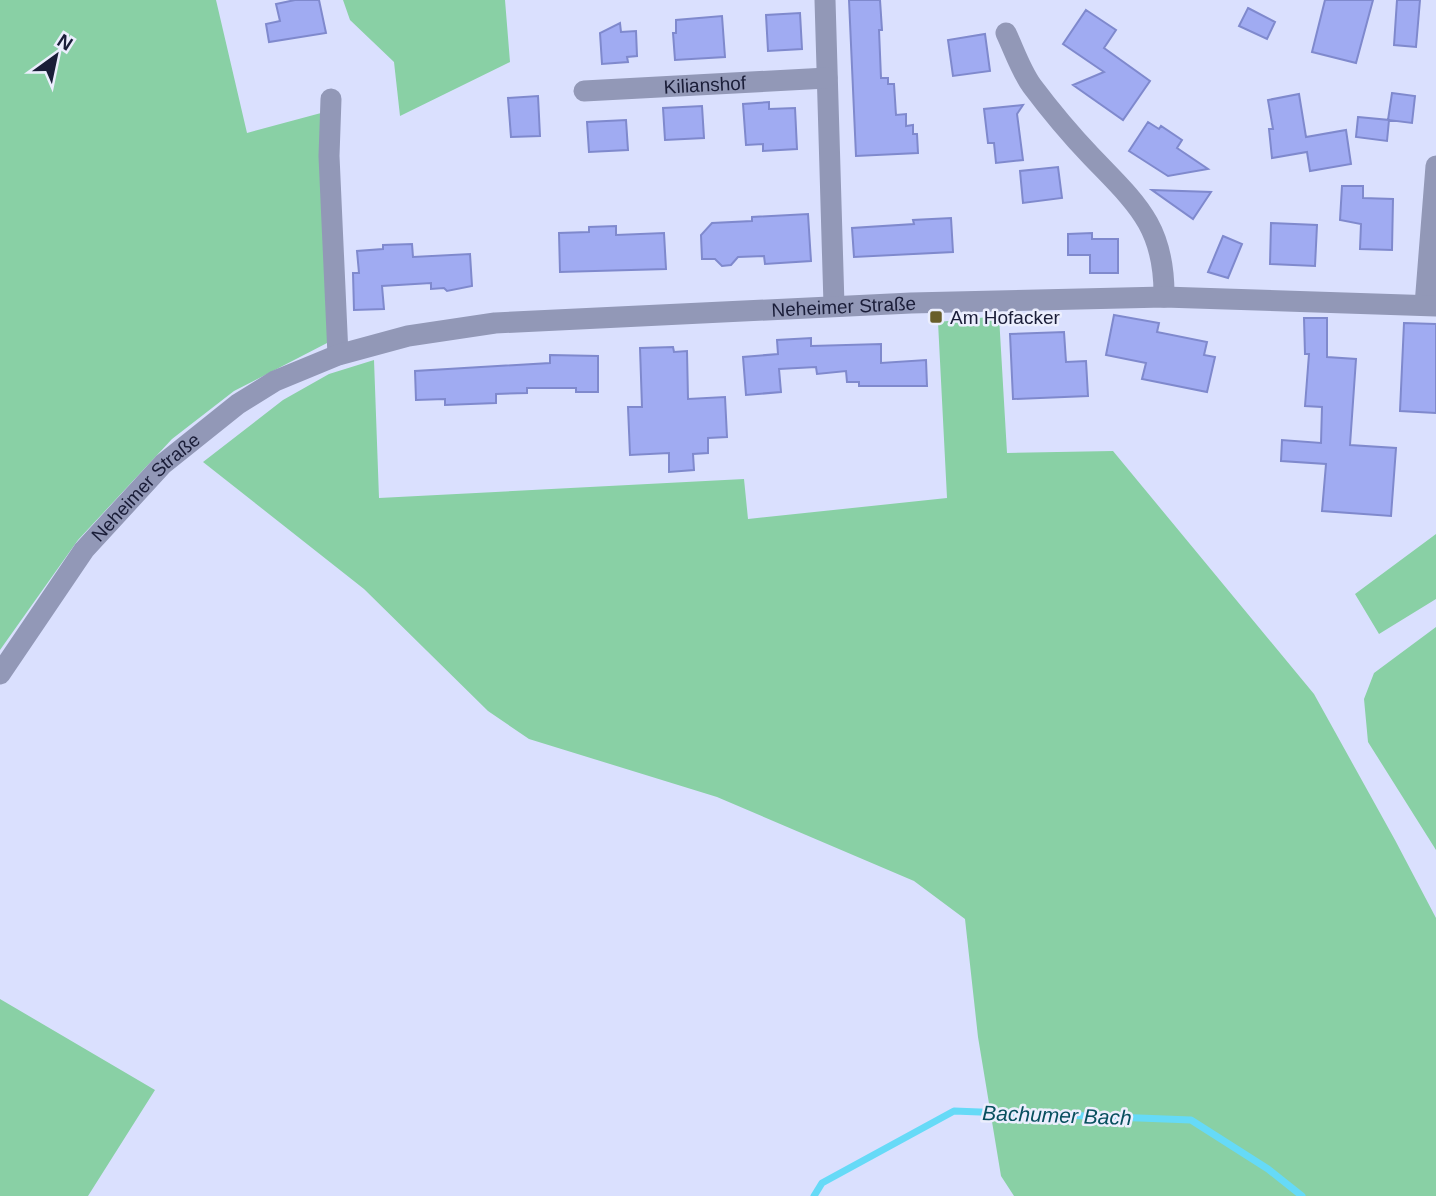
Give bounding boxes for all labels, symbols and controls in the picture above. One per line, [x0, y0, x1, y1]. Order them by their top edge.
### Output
north arrow [21, 21, 91, 91]
text: N [54, 30, 76, 55]
street label: Kilianshof [663, 72, 747, 97]
street label: Neheimer Straße [771, 292, 917, 320]
place label: Am Hofacker [950, 307, 1060, 328]
marker: Am Hofacker [928, 309, 944, 325]
street label: Neheimer Straße [87, 428, 204, 545]
water label: Bachumer Bach [982, 1101, 1132, 1129]

